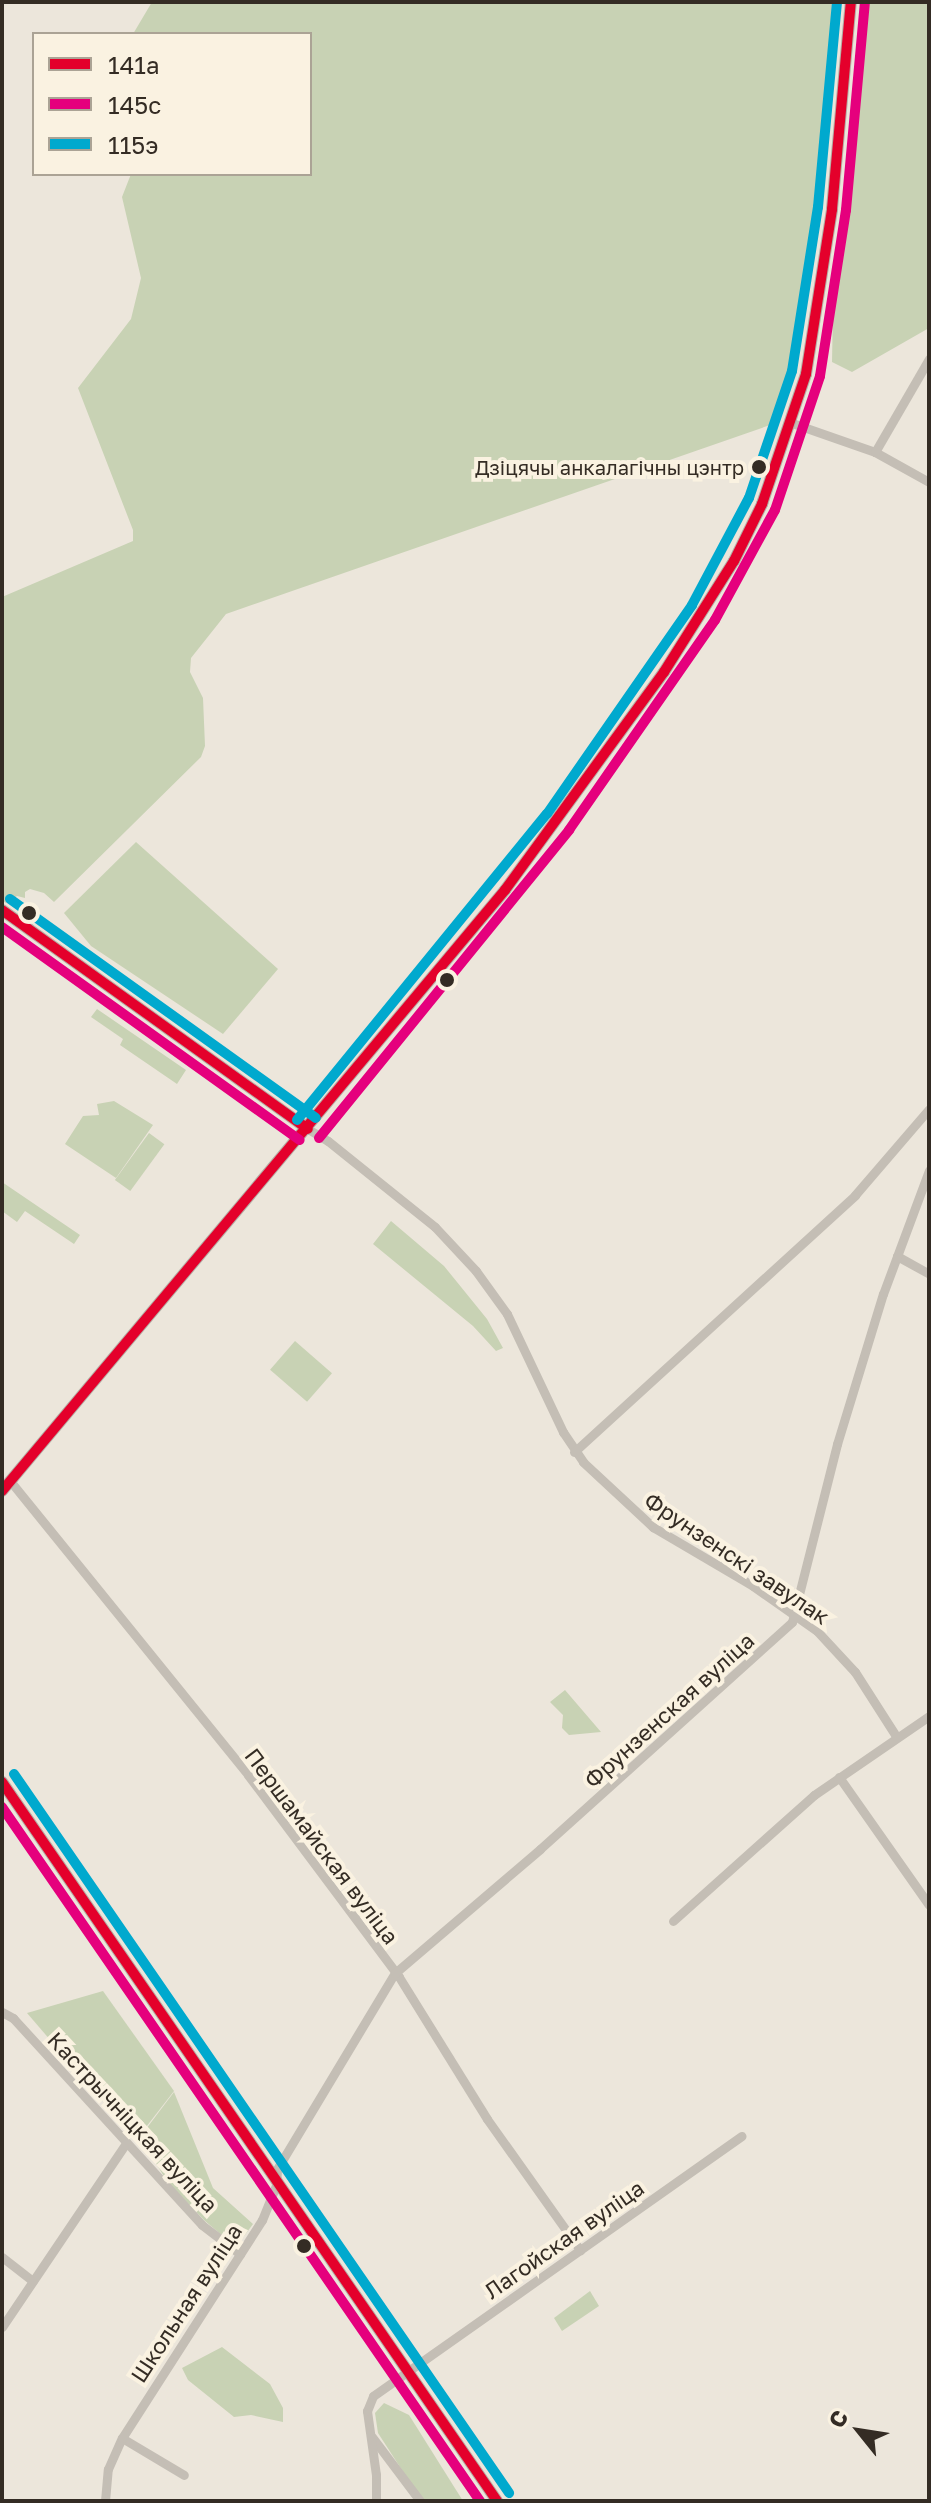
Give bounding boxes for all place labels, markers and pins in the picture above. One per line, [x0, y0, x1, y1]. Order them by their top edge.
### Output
place label: Дзіцячы анкалагічны цэнтр [475, 455, 744, 479]
marker: Дзіцячы анкалагічны цэнтр [751, 459, 767, 475]
unlabelled marker [21, 905, 37, 921]
unlabelled marker [439, 972, 455, 988]
unlabelled marker [296, 2238, 312, 2254]

